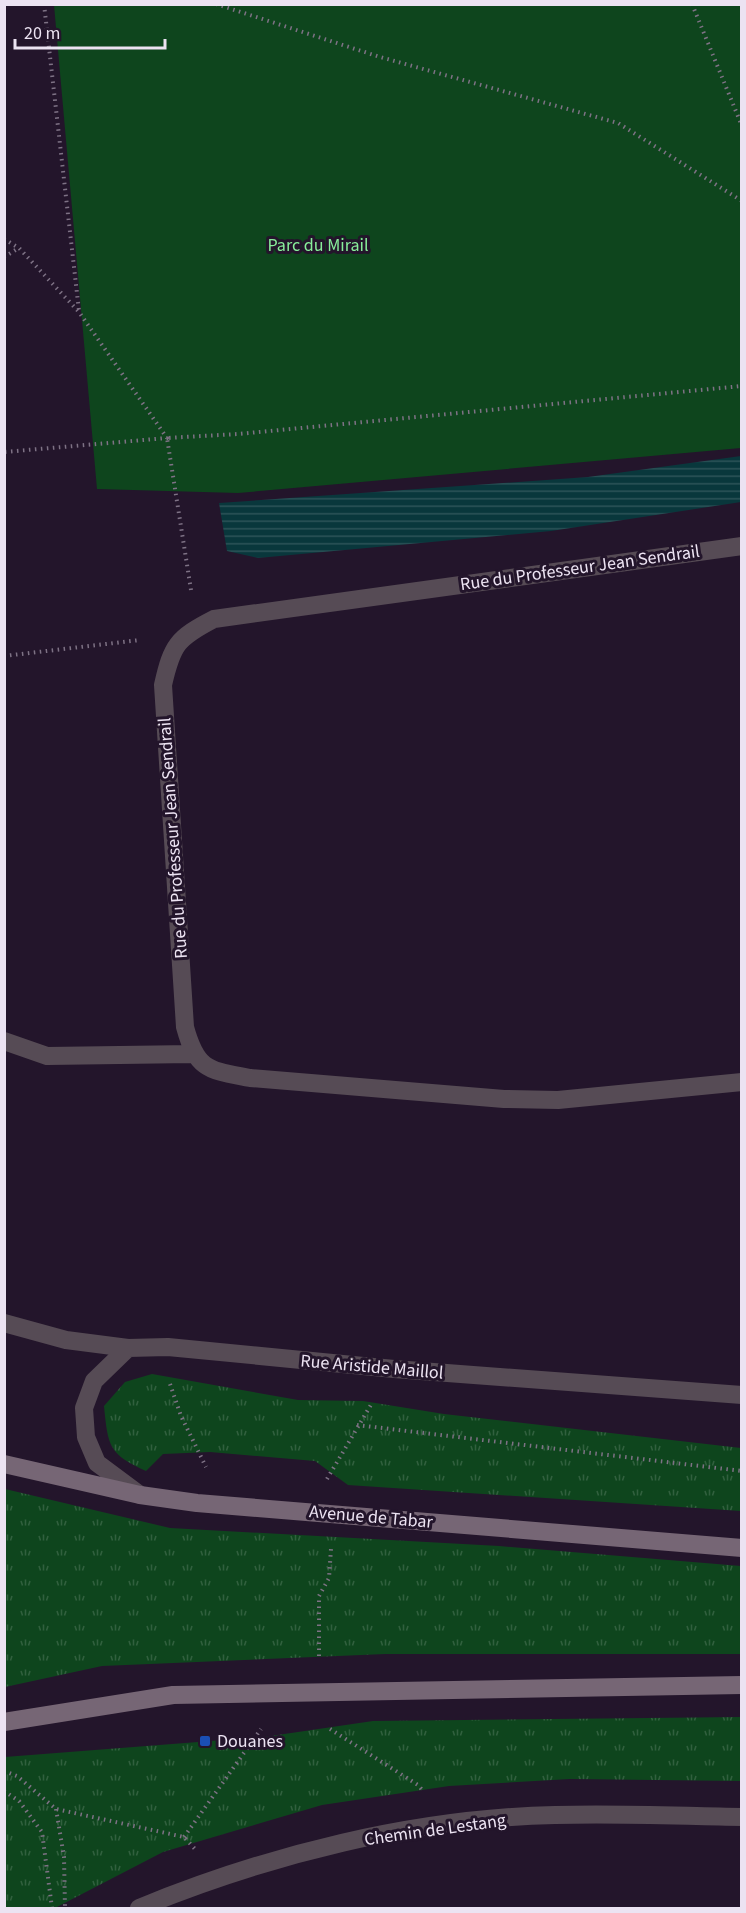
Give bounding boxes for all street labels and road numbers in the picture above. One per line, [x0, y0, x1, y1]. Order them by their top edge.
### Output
street label: Rue du Professeur Jean Sendrail [459, 539, 701, 597]
street label: Rue du Professeur Jean Sendrail [152, 717, 194, 959]
street label: Rue Aristide Maillol [300, 1348, 444, 1386]
street label: Avenue de Tabar [308, 1499, 435, 1535]
street label: Chemin de Lestang [363, 1808, 507, 1852]

